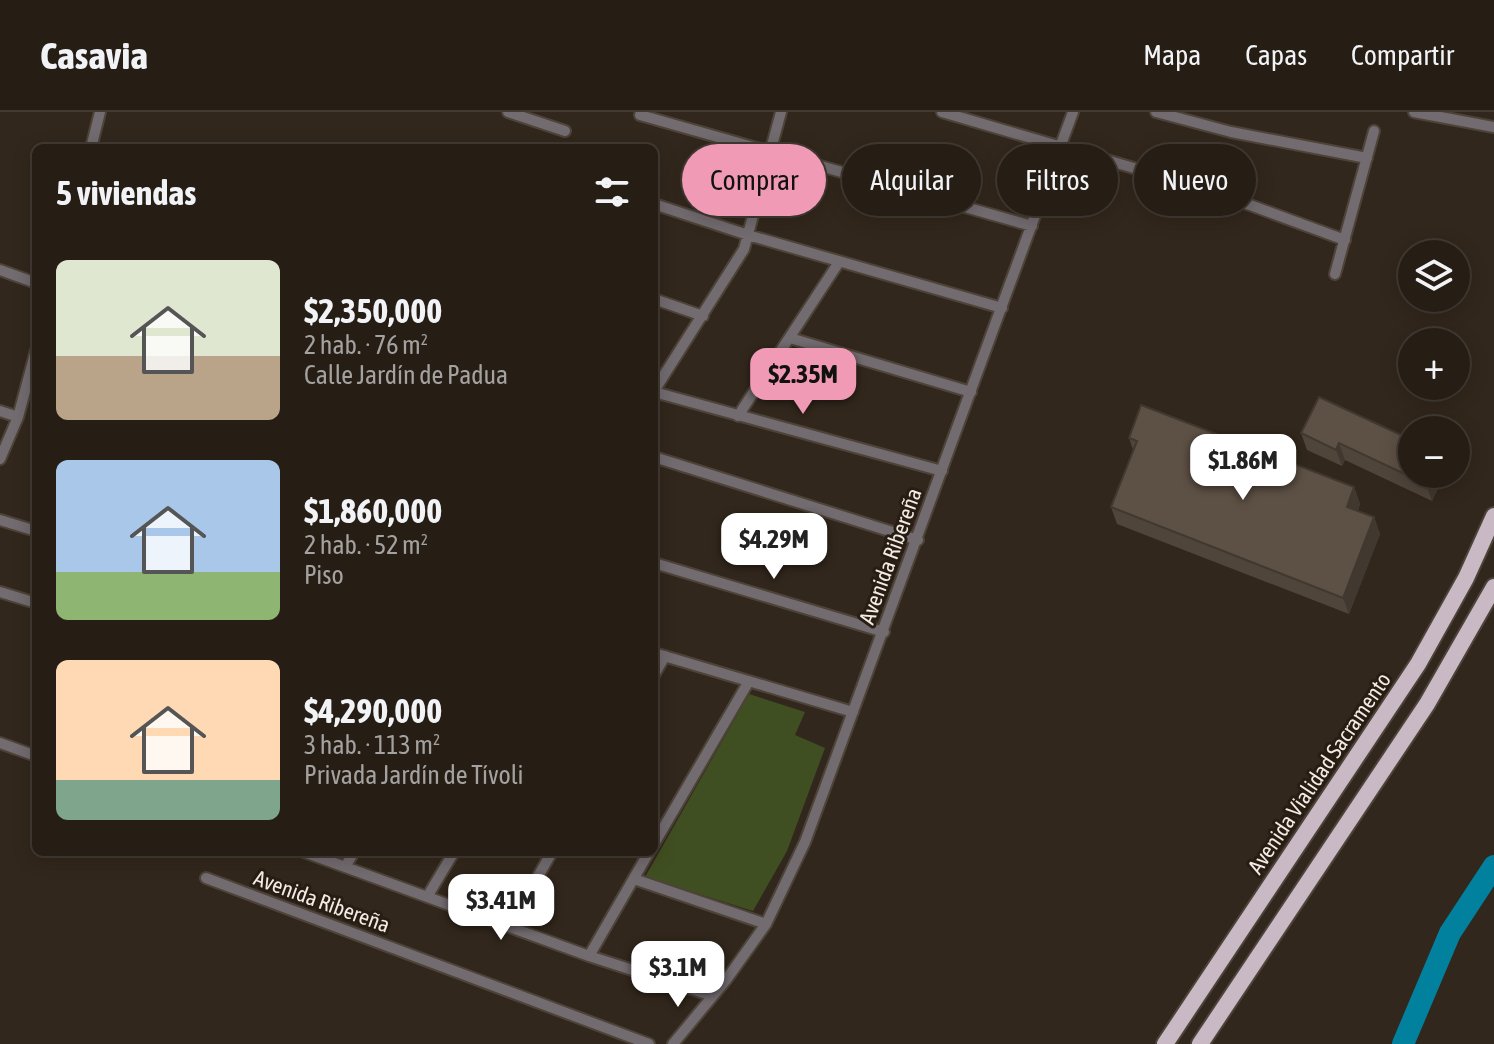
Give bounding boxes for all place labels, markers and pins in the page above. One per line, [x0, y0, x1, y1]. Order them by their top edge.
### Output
pin: $2.35M [738, 348, 868, 416]
pin: $1.86M [1178, 434, 1308, 502]
pin: $4.29M [709, 513, 839, 581]
pin: $3.41M [436, 874, 566, 942]
pin: $3.1M [622, 941, 734, 1009]

